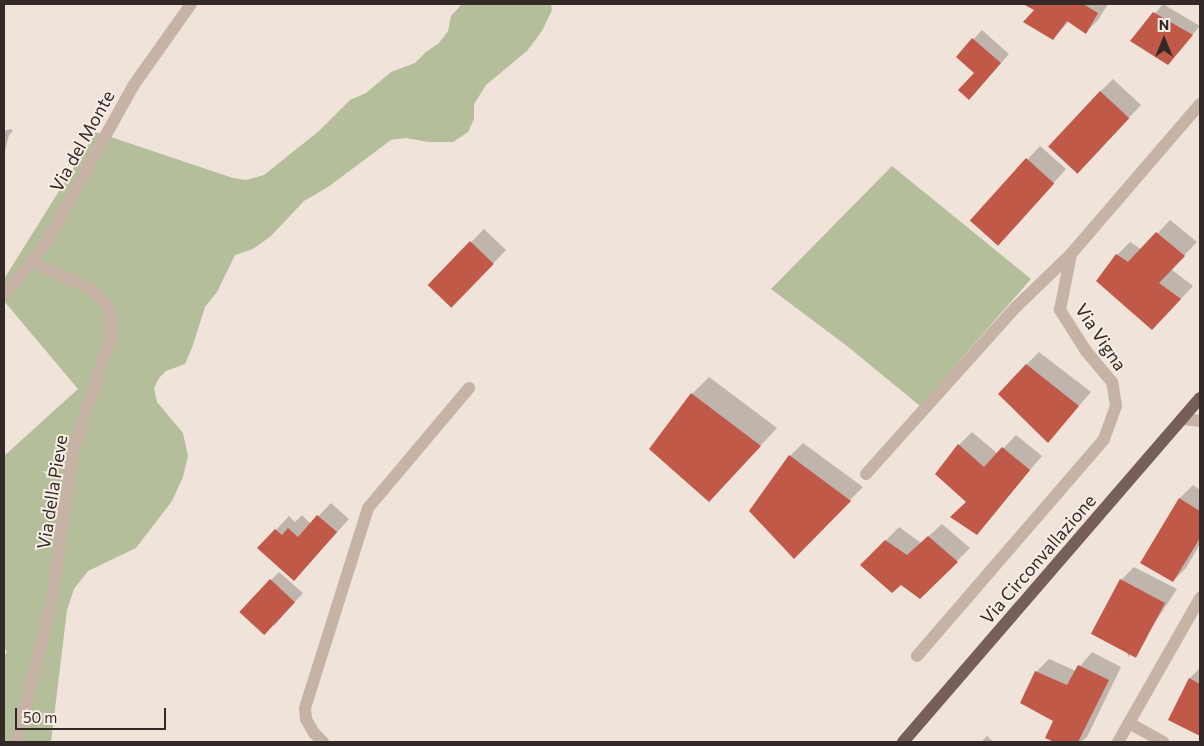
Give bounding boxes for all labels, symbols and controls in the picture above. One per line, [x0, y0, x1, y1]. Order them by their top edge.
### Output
north arrow [1139, 15, 1189, 65]
text: N [1159, 16, 1169, 33]
street label: Via del Monte [45, 86, 119, 196]
street label: Via Vigna [1071, 299, 1131, 375]
street label: Via della Pieve [32, 433, 72, 551]
street label: Via Circonvallazione [976, 490, 1100, 628]
scale bar [18, 698, 169, 730]
text: 50 m [23, 708, 57, 726]

